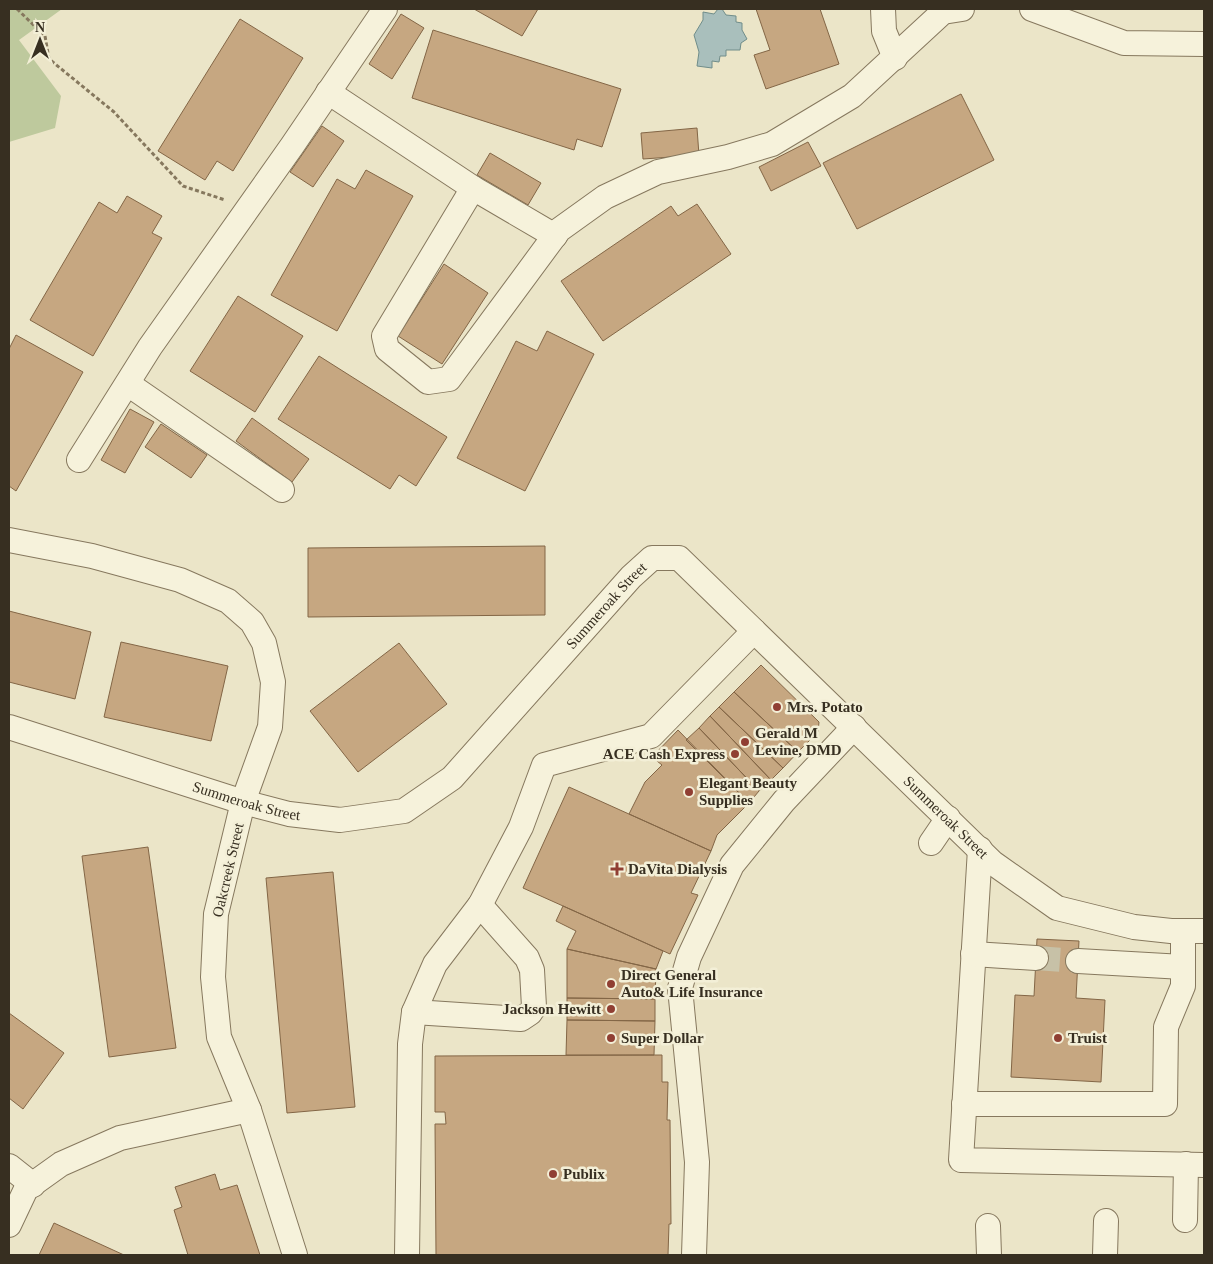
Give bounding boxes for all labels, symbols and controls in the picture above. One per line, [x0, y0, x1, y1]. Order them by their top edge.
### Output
north arrow [15, 15, 65, 65]
text: N [35, 20, 45, 35]
street label: Summeroak Street [563, 558, 650, 652]
place label: Mrs. Potato [787, 699, 863, 715]
marker: Mrs. Potato [771, 701, 783, 713]
place label: Gerald M Levine, DMD [755, 725, 842, 758]
marker: Gerald M Levine, DMD [739, 736, 751, 748]
place label: ACE Cash Express [603, 746, 725, 762]
marker: ACE Cash Express [729, 748, 741, 760]
street label: Summeroak Street [900, 773, 992, 862]
place label: Elegant Beauty Supplies [699, 775, 797, 808]
street label: Summeroak Street [191, 778, 302, 823]
marker: Elegant Beauty Supplies [683, 786, 695, 798]
street label: Oakcreek Street [209, 821, 247, 919]
place label: DaVita Dialysis [628, 861, 727, 877]
marker: DaVita Dialysis [610, 862, 624, 876]
place label: Direct General Auto& Life Insurance [621, 967, 763, 1000]
marker: Direct General Auto& Life Insurance [605, 978, 617, 990]
place label: Jackson Hewitt [502, 1001, 601, 1017]
marker: Jackson Hewitt [605, 1003, 617, 1015]
place label: Super Dollar [621, 1030, 704, 1046]
place label: Truist [1068, 1030, 1107, 1046]
marker: Super Dollar [605, 1032, 617, 1044]
marker: Truist [1052, 1032, 1064, 1044]
place label: Publix [563, 1166, 605, 1182]
marker: Publix [547, 1168, 559, 1180]

